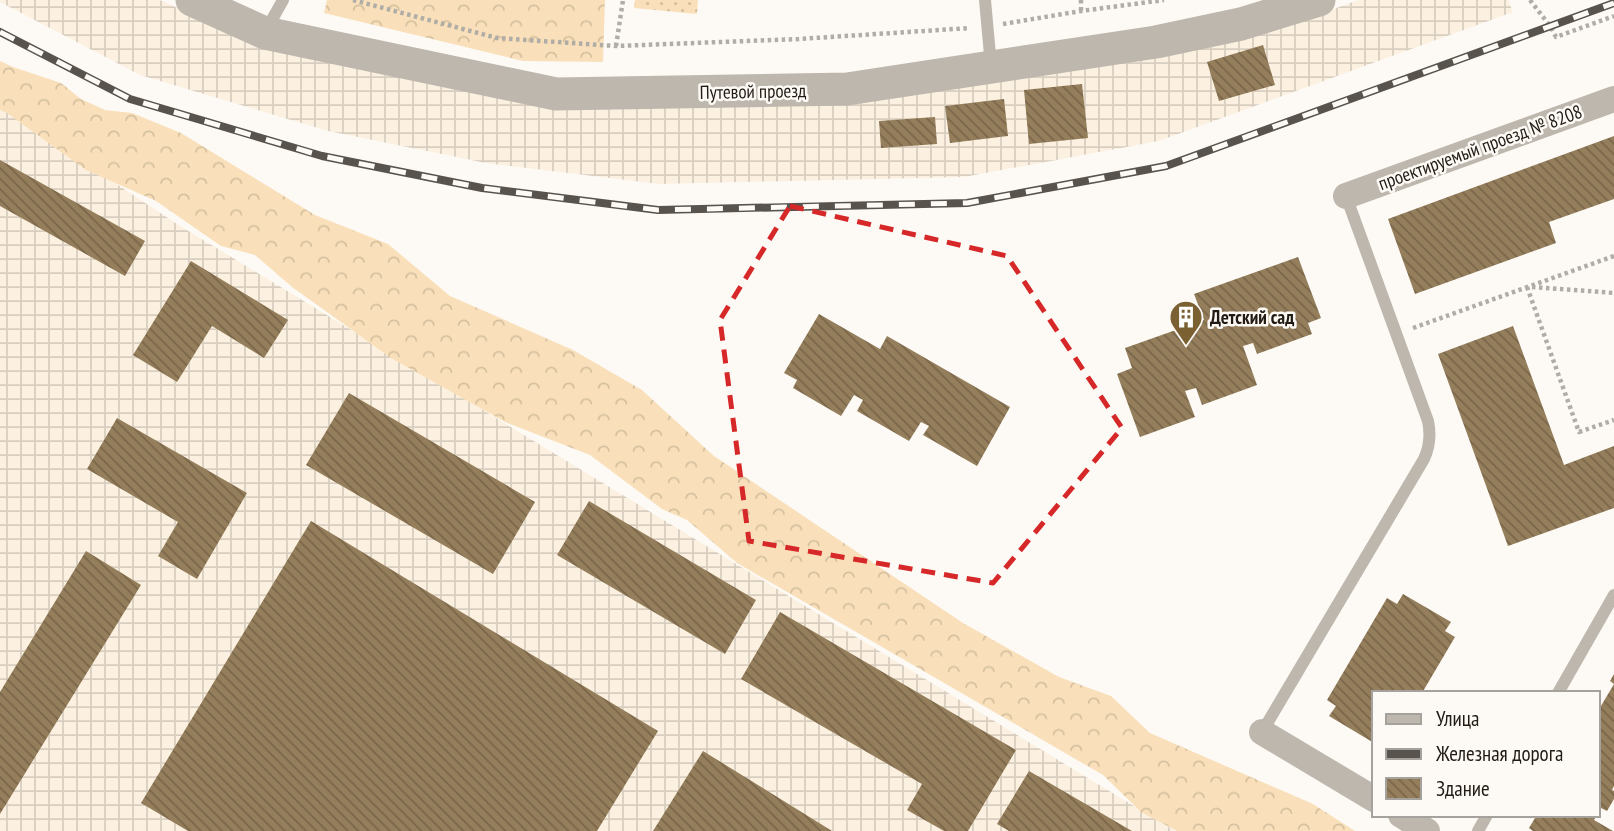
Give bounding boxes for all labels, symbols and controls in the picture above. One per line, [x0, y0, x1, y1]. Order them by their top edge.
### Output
street label: Путевой проезд [699, 78, 807, 104]
street label: проектируемый проезд № 8208 [1375, 99, 1585, 195]
building icon: Детский сад [1167, 298, 1205, 347]
place label: Детский сад [1210, 305, 1294, 329]
legend [1372, 691, 1600, 817]
text: Улица [1436, 705, 1479, 732]
text: Железная дорога [1435, 740, 1563, 767]
text: Здание [1436, 775, 1490, 802]

